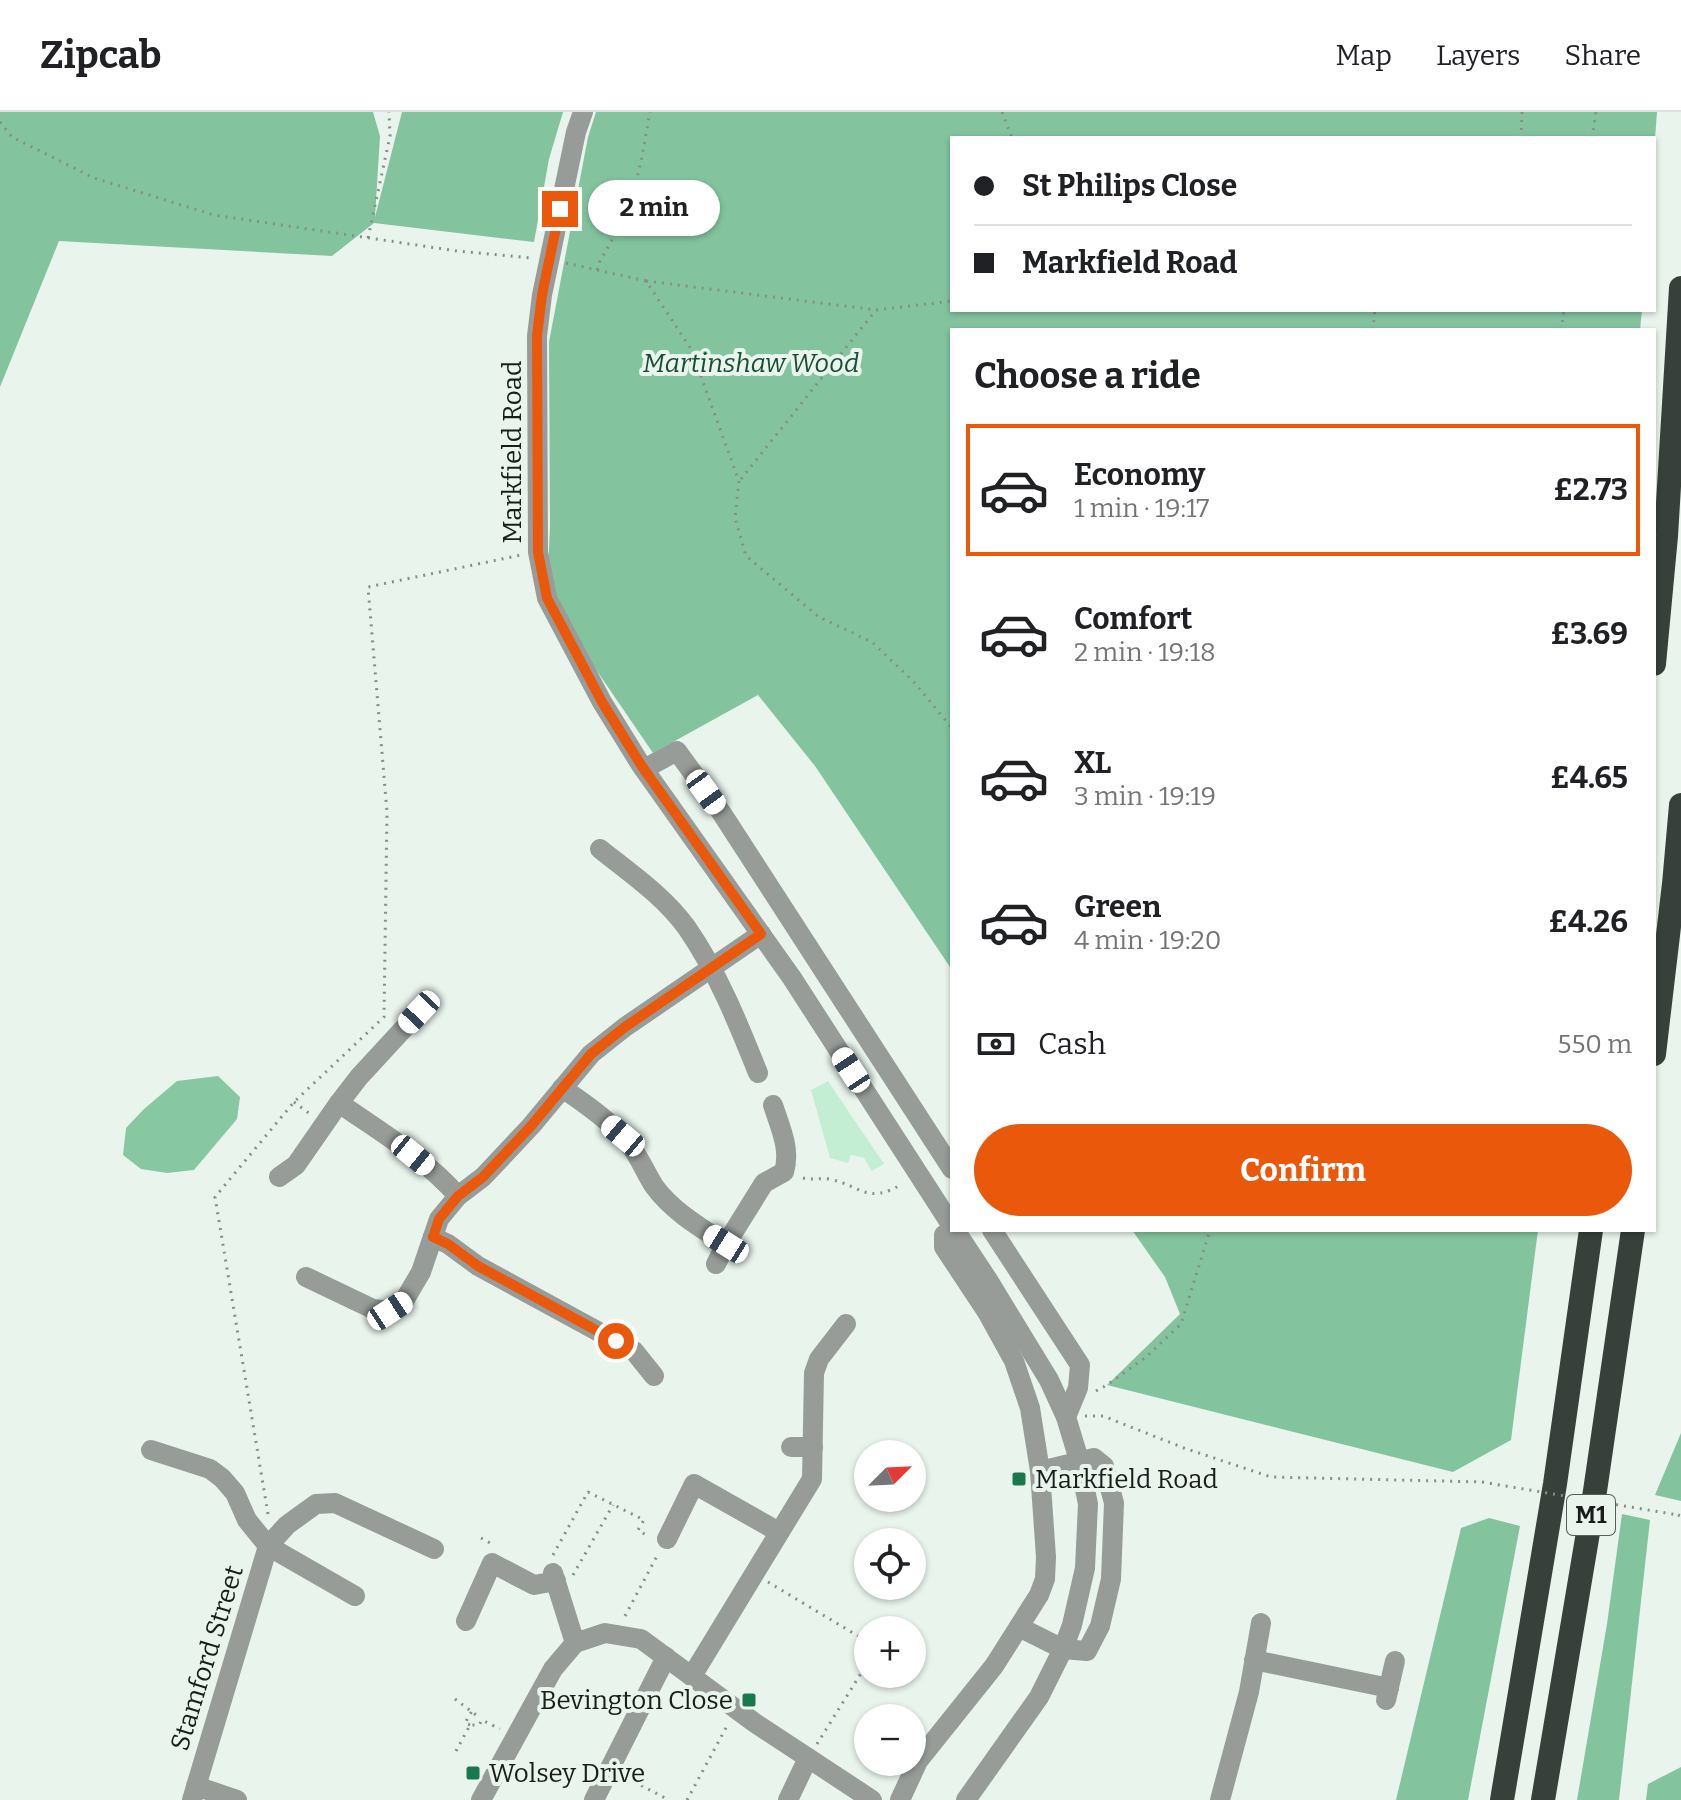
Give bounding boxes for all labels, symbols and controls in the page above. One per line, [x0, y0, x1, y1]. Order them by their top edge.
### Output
text: Zipcab [40, 32, 161, 78]
text: Map [1335, 39, 1392, 72]
text: Layers [1436, 39, 1520, 72]
text: Share [1564, 39, 1641, 72]
text: St Philips Close [1022, 168, 1237, 204]
callout: 2 min [588, 181, 720, 237]
route end [542, 191, 578, 227]
text: 2 min [619, 192, 689, 223]
text: Markfield Road [1022, 245, 1238, 281]
park label: Martinshaw Wood [643, 348, 859, 379]
text: Choose a ride [974, 354, 1201, 398]
street label: Markfield Road [497, 361, 528, 543]
icon: car [978, 454, 1050, 526]
text: Economy [1074, 457, 1205, 493]
text: £2.73 [1553, 472, 1628, 508]
text: 1 min · 19:17 [1074, 493, 1209, 524]
icon: car [978, 598, 1050, 670]
text: Comfort [1074, 601, 1192, 637]
text: £3.69 [1550, 616, 1628, 652]
text: 2 min · 19:18 [1074, 637, 1216, 668]
icon: car [978, 742, 1050, 814]
text: XL [1074, 745, 1111, 781]
text: £4.65 [1550, 760, 1628, 796]
car [682, 766, 730, 818]
text: 3 min · 19:19 [1074, 781, 1216, 812]
icon: car [978, 886, 1050, 958]
text: Green [1074, 889, 1161, 925]
text: £4.26 [1548, 904, 1628, 940]
text: 4 min · 19:20 [1074, 925, 1221, 956]
car [394, 986, 444, 1038]
icon: cash [974, 1022, 1018, 1066]
text: Cash [1038, 1026, 1106, 1062]
text: 550 m [1558, 1029, 1632, 1060]
car [828, 1043, 874, 1097]
car [597, 1111, 649, 1161]
button: Confirm [974, 1124, 1632, 1216]
car [387, 1131, 439, 1179]
car [699, 1221, 753, 1267]
car [363, 1288, 417, 1334]
route start [598, 1323, 634, 1359]
north arrow [854, 1440, 926, 1512]
map controls [854, 1440, 926, 1776]
place label: Markfield Road [1035, 1464, 1218, 1495]
marker: Markfield Road [1010, 1470, 1028, 1488]
road number: M1 [1567, 1495, 1615, 1535]
button: locate [854, 1528, 926, 1600]
street label: Stamford Street [164, 1561, 250, 1754]
button: + [854, 1616, 926, 1688]
place label: Bevington Close [540, 1685, 733, 1716]
marker: Bevington Close [740, 1691, 758, 1709]
button: − [854, 1704, 926, 1776]
place label: Wolsey Drive [489, 1758, 645, 1789]
marker: Wolsey Drive [464, 1764, 482, 1782]

